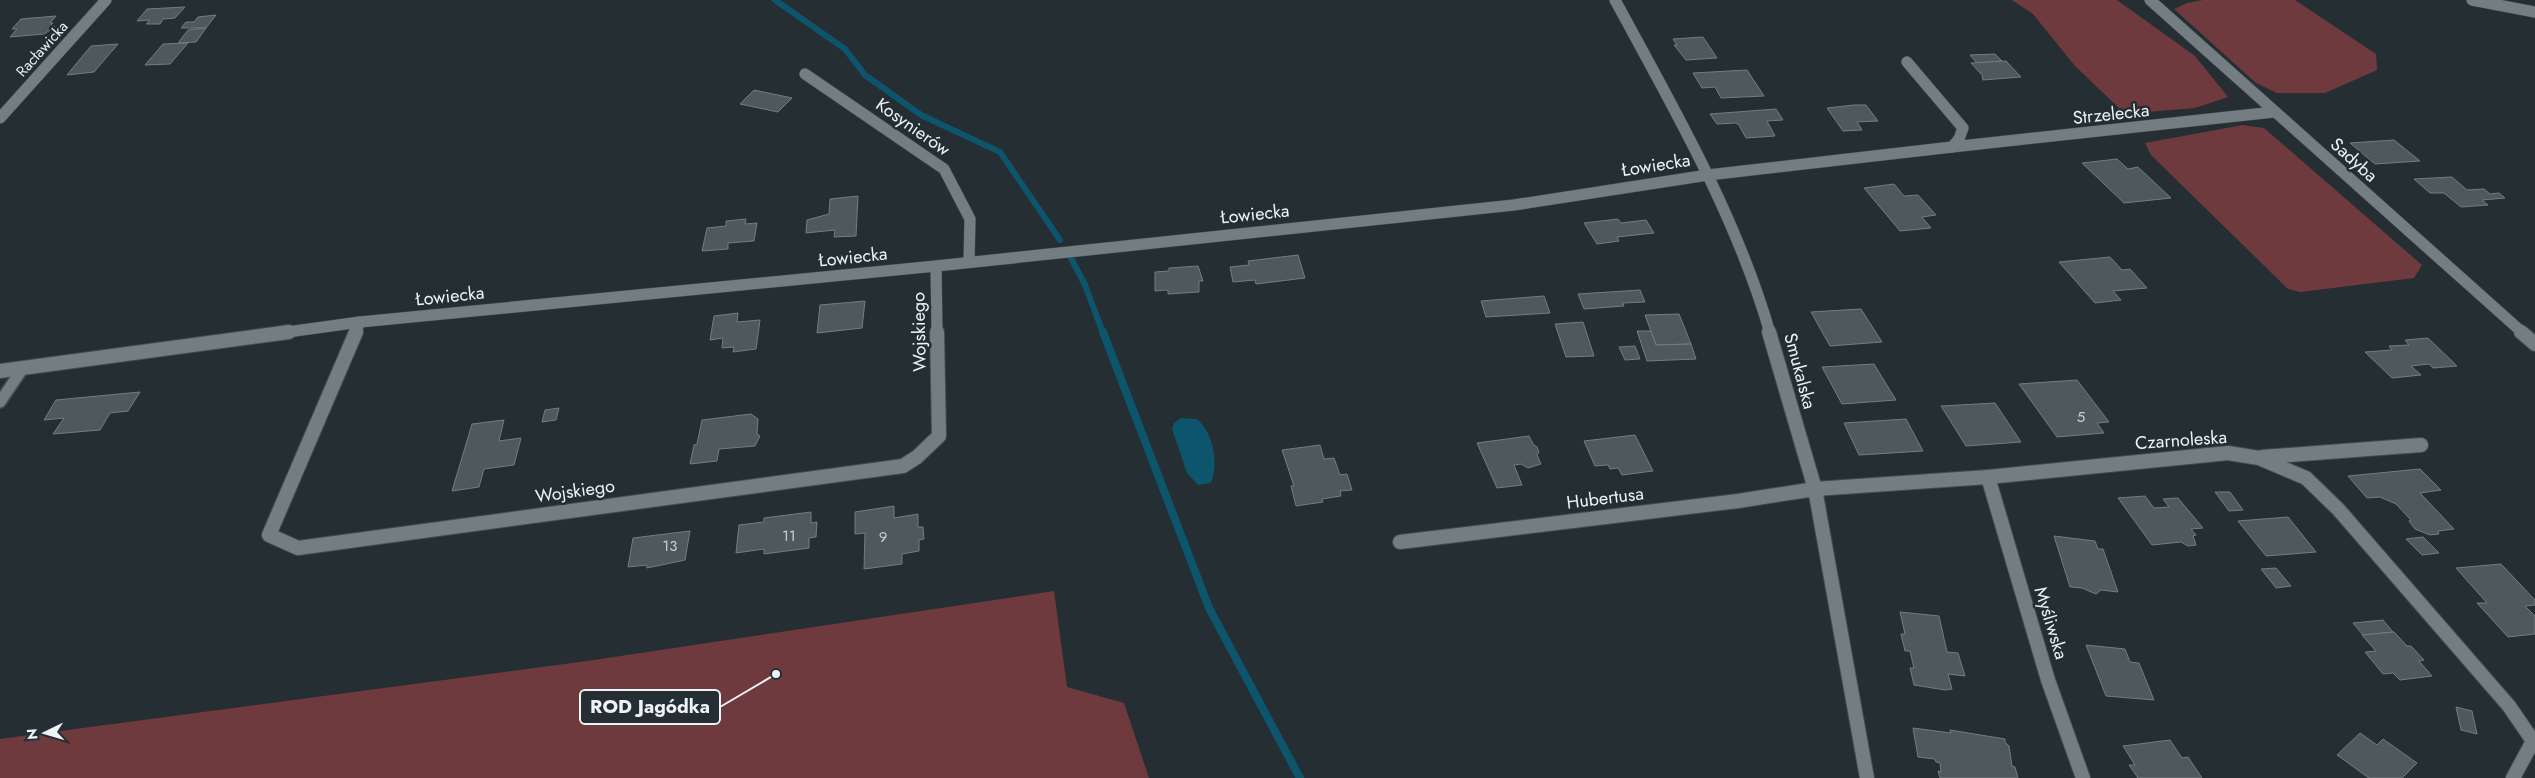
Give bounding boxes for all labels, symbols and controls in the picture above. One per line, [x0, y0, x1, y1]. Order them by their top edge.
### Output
street label: Racławicka [11, 16, 73, 82]
street label: Kosynierów [870, 92, 956, 163]
street label: Strzelecka [2071, 97, 2151, 131]
street label: Sadyba [2325, 132, 2383, 188]
street label: Łowiecka [1619, 147, 1692, 183]
street label: Łowiecka [1218, 197, 1291, 231]
street label: Łowiecka [816, 240, 889, 274]
street label: Łowiecka [413, 279, 486, 313]
street label: Wojskiego [905, 292, 933, 372]
street label: Smukalska [1777, 330, 1823, 412]
house number: 5 [2077, 406, 2085, 428]
street label: Czarnoleska [2134, 424, 2228, 456]
street label: Wojskiego [534, 473, 617, 509]
street label: Hubertusa [1565, 480, 1645, 516]
house number: 11 [782, 525, 796, 547]
house number: 9 [879, 526, 887, 548]
house number: 13 [663, 535, 677, 557]
street label: Myśliwska [2028, 584, 2074, 662]
callout: ROD Jagódka [580, 690, 720, 724]
text: ROD Jagódka [590, 693, 710, 720]
north arrow [20, 708, 70, 758]
text: N [22, 728, 42, 741]

